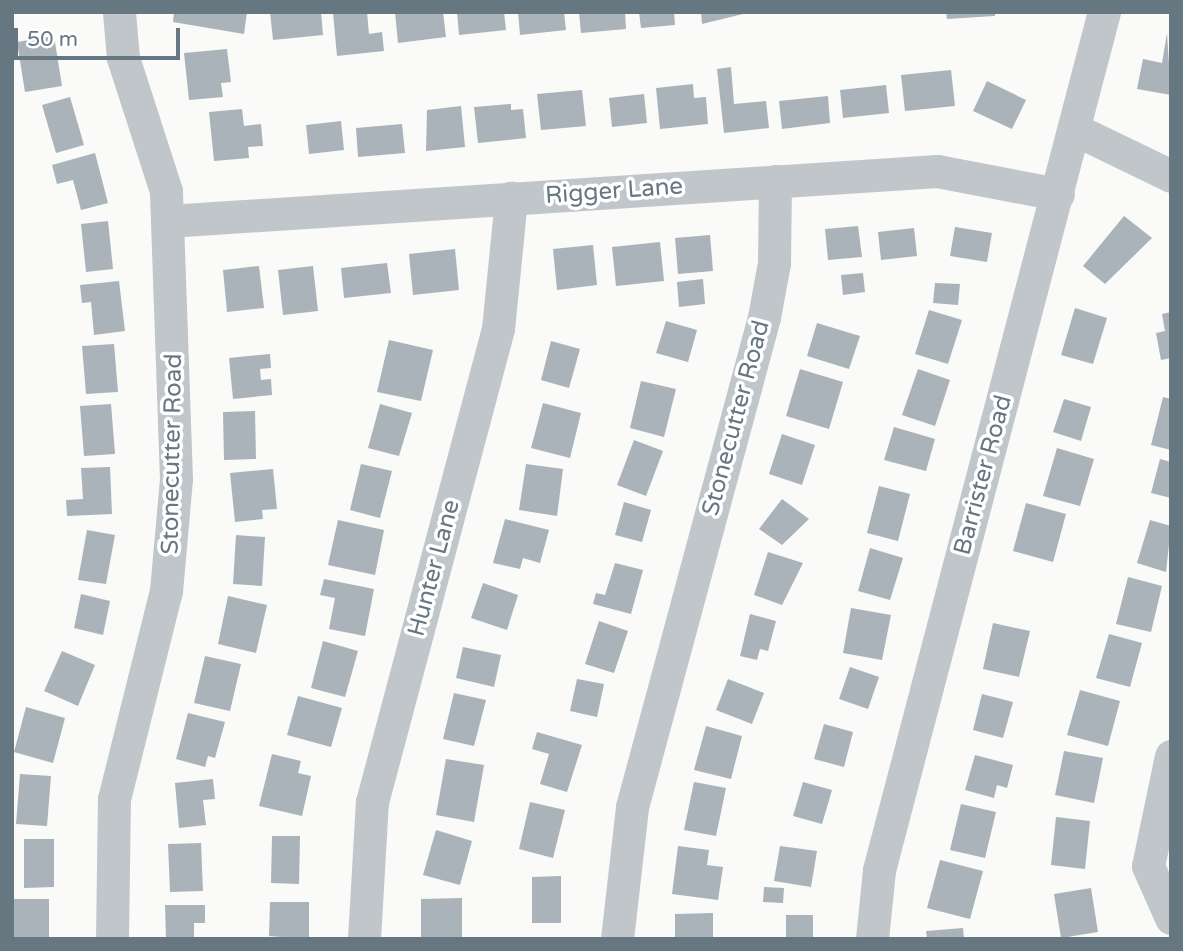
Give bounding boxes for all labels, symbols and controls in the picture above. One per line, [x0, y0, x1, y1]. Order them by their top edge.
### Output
scale bar [18, 14, 184, 58]
text: 50 m [27, 27, 78, 52]
street label: Rigger Lane [544, 172, 684, 210]
street label: Stonecutter Road [696, 317, 776, 519]
street label: Stonecutter Road [156, 353, 188, 555]
street label: Barrister Road [948, 392, 1018, 558]
street label: Hunter Lane [402, 497, 466, 639]

